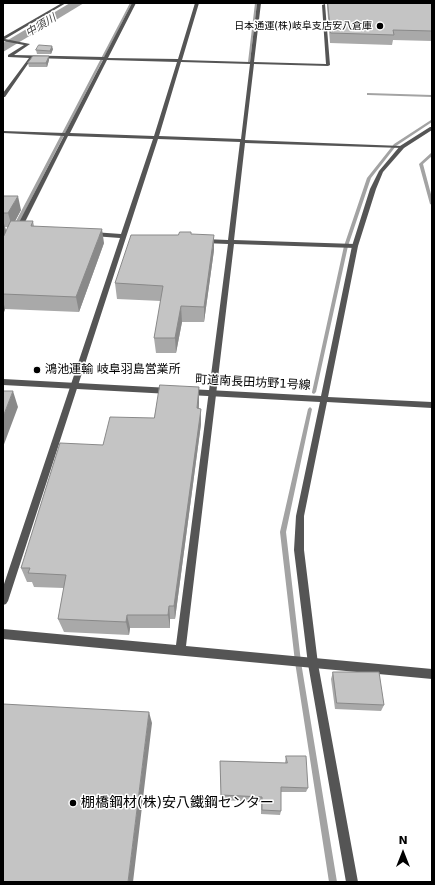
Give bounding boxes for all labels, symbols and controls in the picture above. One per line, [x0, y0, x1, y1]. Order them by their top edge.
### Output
water label: 中須川 [23, 12, 59, 40]
place label: 日本通運(株)岐阜支店安八倉庫 [234, 20, 372, 32]
marker: 日本通運(株)岐阜支店安八倉庫 [375, 21, 385, 31]
place label: 鴻池運輸 岐阜羽島営業所 [45, 363, 181, 377]
marker: 鴻池運輸 岐阜羽島営業所 [32, 365, 42, 375]
street label: 町道南長田坊野1号線 [195, 373, 311, 393]
place label: 棚橋鋼材(株)安八鐵鋼センター [81, 795, 274, 811]
marker: 棚橋鋼材(株)安八鐵鋼センター [68, 798, 78, 808]
north arrow [383, 833, 423, 873]
text: N [398, 834, 408, 847]

